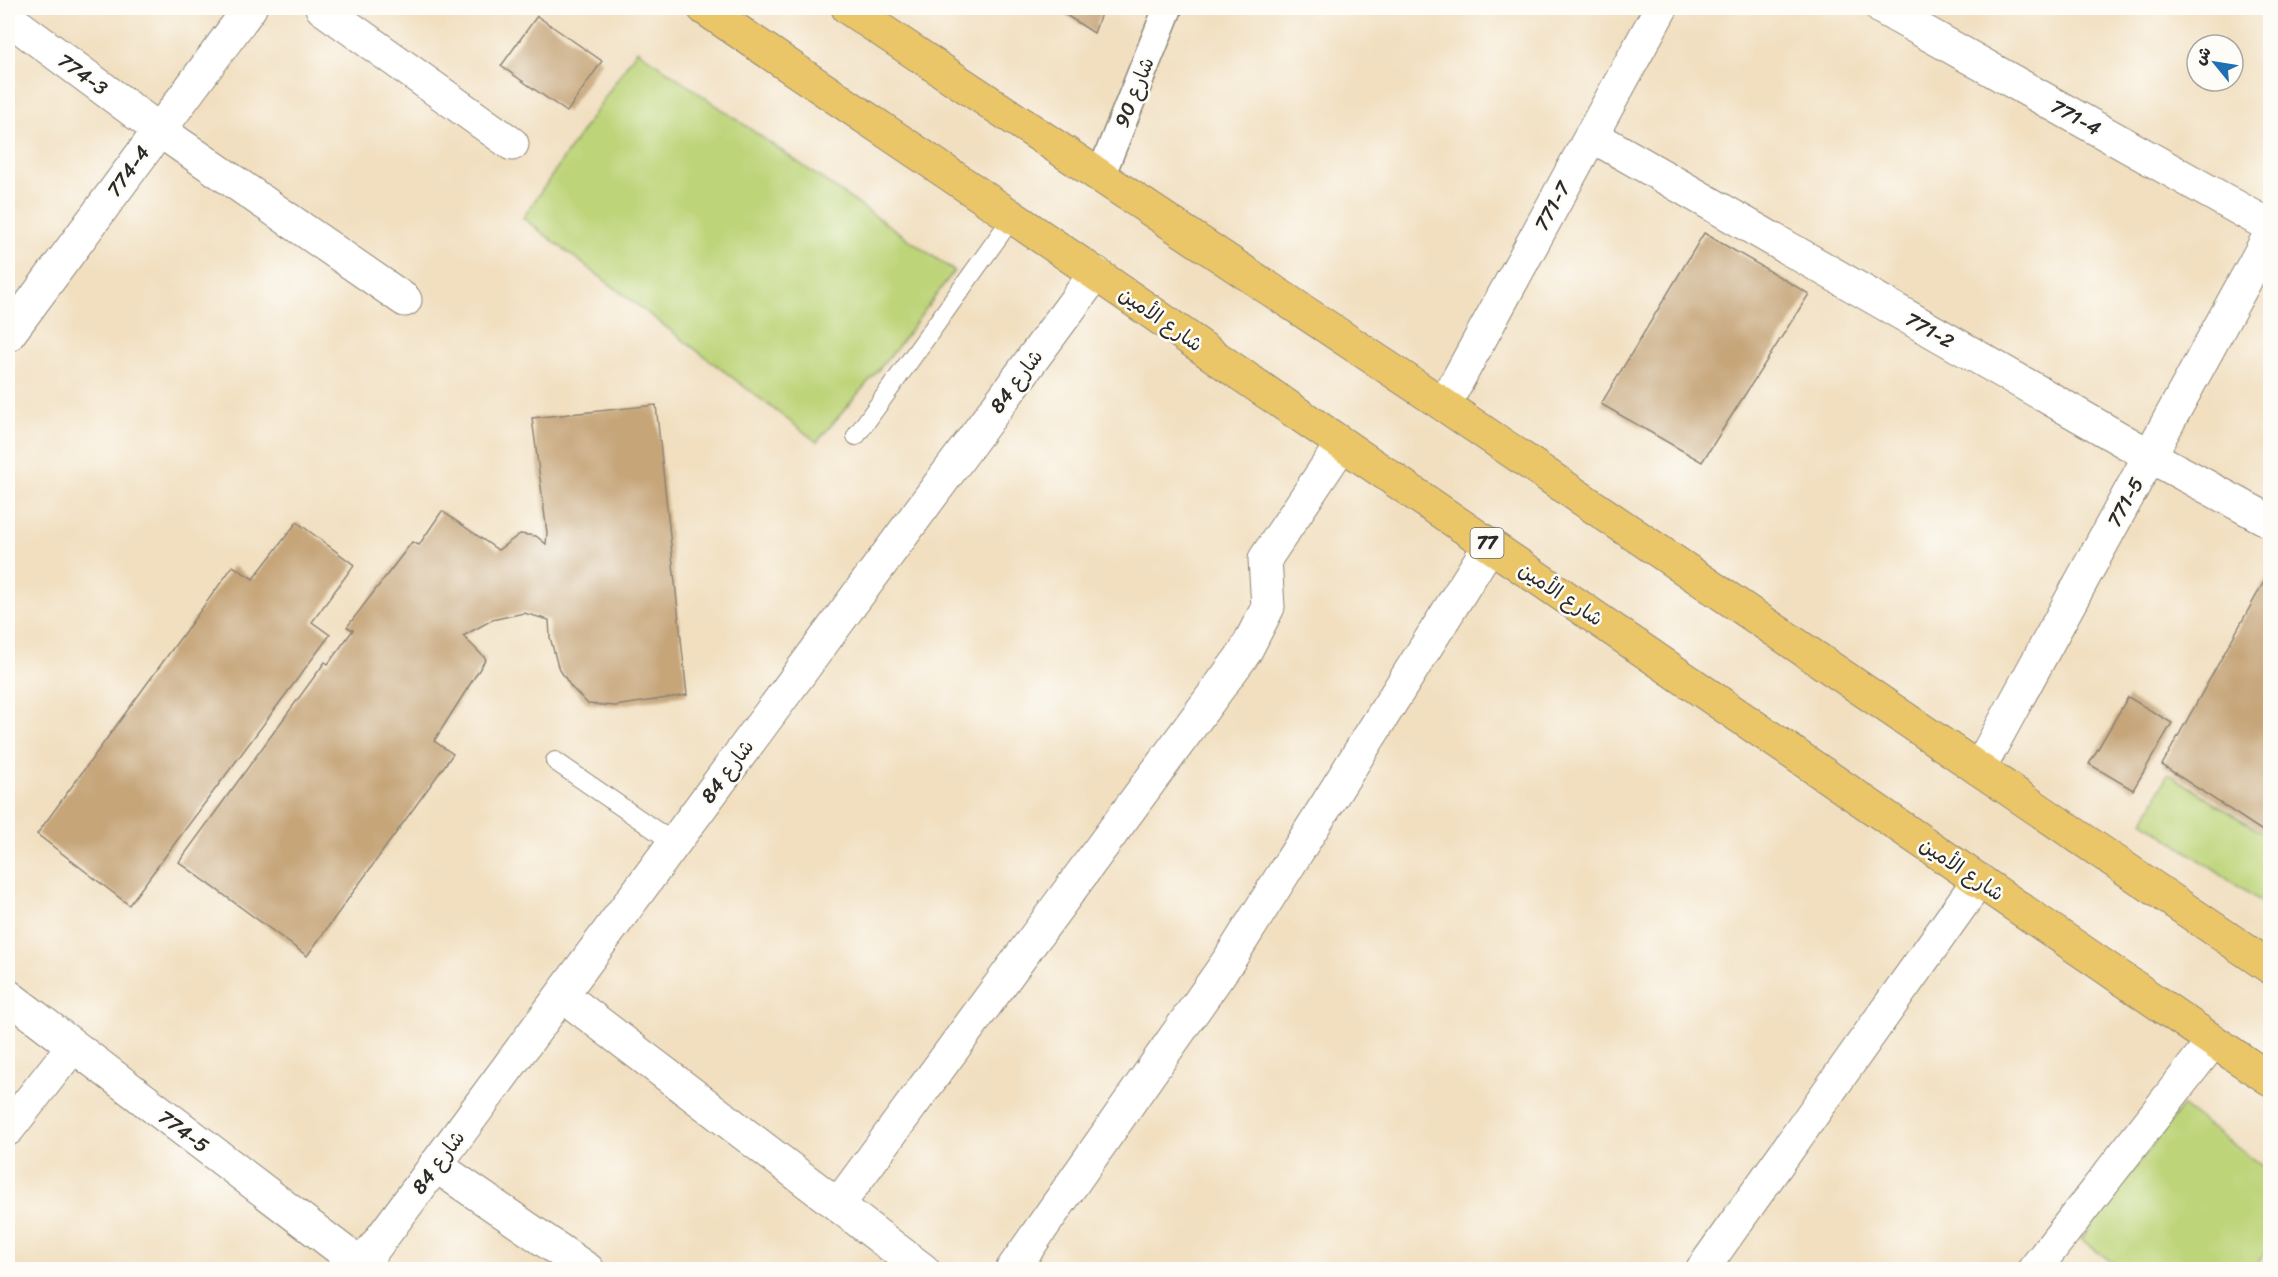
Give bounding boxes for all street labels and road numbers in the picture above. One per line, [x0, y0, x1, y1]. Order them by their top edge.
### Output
street label: 774-3 [50, 44, 115, 105]
street label: شارع 90 [1104, 52, 1164, 133]
street label: 771-4 [2044, 89, 2108, 146]
street label: 774-4 [97, 138, 159, 205]
street label: 771-7 [1524, 174, 1581, 238]
street label: شارع الأمين [1111, 277, 1210, 361]
street label: 771-2 [1898, 302, 1962, 359]
street label: شارع 84 [980, 342, 1052, 421]
street label: 771-5 [2097, 471, 2154, 534]
road number: 77 [1470, 528, 1504, 558]
street label: شارع الأمين [1511, 553, 1610, 636]
street label: شارع 84 [691, 732, 763, 811]
street label: شارع الأمين [1912, 828, 2011, 911]
street label: 774-5 [150, 1100, 217, 1162]
street label: شارع 84 [402, 1123, 474, 1202]

